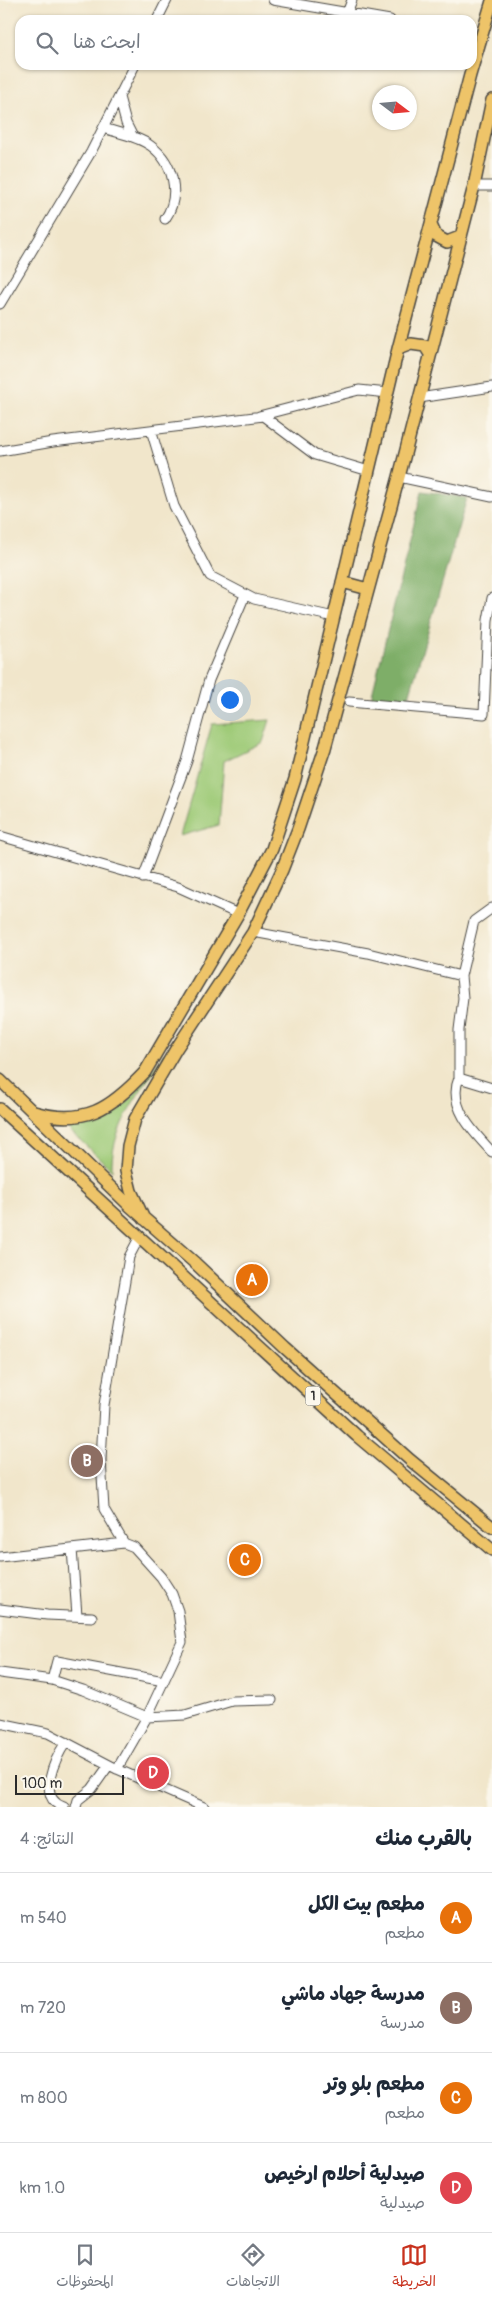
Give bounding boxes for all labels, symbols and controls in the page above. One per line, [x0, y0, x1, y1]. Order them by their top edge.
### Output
search box [15, 15, 477, 70]
icon: search [33, 29, 61, 57]
text: ابحث هنا [73, 30, 141, 54]
north arrow [372, 85, 417, 130]
your location [217, 687, 243, 713]
pin: A [236, 1261, 268, 1299]
road number: 1 [306, 1386, 320, 1405]
pin: B [71, 1442, 103, 1480]
pin: C [229, 1541, 261, 1579]
pin: D [137, 1754, 169, 1792]
scale bar [15, 1772, 124, 1795]
text: 100 m [22, 1775, 62, 1792]
text: بالقرب منك [375, 1825, 472, 1852]
text: النتائج: 4 [20, 1829, 74, 1849]
text: مطعم بيت الكل [308, 1892, 425, 1916]
text: 540 m [20, 1908, 67, 1928]
text: A [451, 1908, 461, 1928]
text: مطعم [385, 1923, 425, 1943]
text: مدرسة جهاد ماشي [281, 1982, 425, 2006]
text: 720 m [20, 1998, 66, 2018]
text: B [451, 1998, 461, 2018]
text: مدرسة [380, 2013, 425, 2033]
text: مطعم بلو وتر [324, 2072, 425, 2096]
text: 800 m [20, 2088, 68, 2108]
text: C [451, 2088, 461, 2108]
text: مطعم [385, 2103, 425, 2123]
text: صيدلية أحلام ارخيص [264, 2162, 425, 2186]
text: 1.0 km [20, 2178, 65, 2198]
text: D [451, 2178, 461, 2198]
text: صيدلية [380, 2193, 425, 2213]
tab: المحفوظات [56, 2241, 114, 2294]
tab: الاتجاهات [226, 2241, 280, 2294]
tab: الخريطة [392, 2241, 436, 2294]

